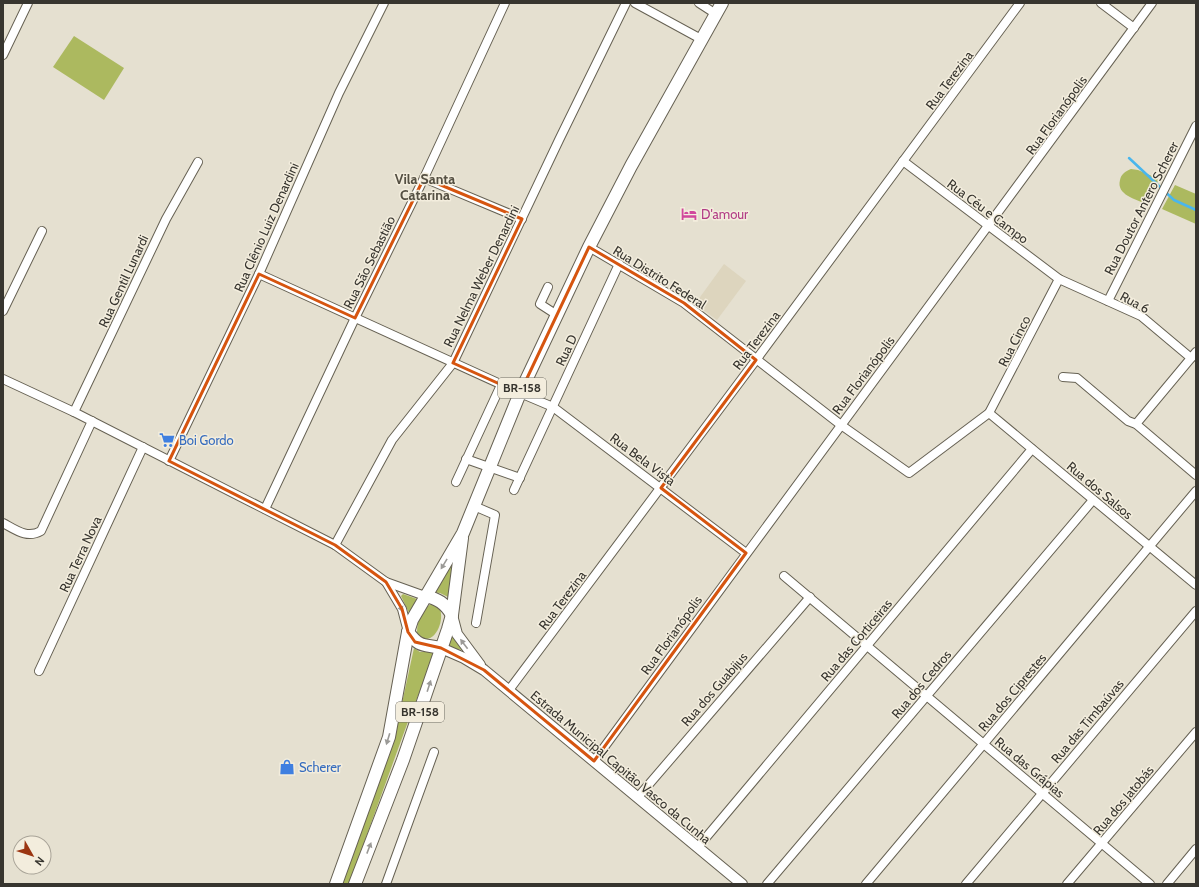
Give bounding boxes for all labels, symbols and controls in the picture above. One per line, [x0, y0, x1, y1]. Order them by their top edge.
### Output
street label: Rua Terezina [922, 47, 977, 112]
street label: Rua Florianópolis [1022, 72, 1090, 158]
street label: Rua Doutor Antero Scherer [1100, 138, 1182, 277]
street label: Rua Clênio Luiz Denardini [230, 160, 302, 294]
district label: Vila Santa Catarina [395, 170, 455, 204]
street label: Rua Céu e Campo [944, 175, 1032, 247]
street label: Rua Nelma Weber Denardini [440, 202, 522, 350]
hotel icon: D'amour [680, 205, 698, 223]
place label: D'amour [701, 206, 749, 222]
street label: Rua São Sebastião [340, 213, 398, 311]
street label: Rua Gentil Lunardi [95, 232, 151, 330]
street label: Rua Distrito Federal [610, 242, 710, 312]
street label: Rua 6 [1118, 288, 1152, 316]
street label: Rua Terezina [729, 307, 784, 372]
street label: Rua Cinco [994, 313, 1034, 369]
street label: Rua D [552, 332, 580, 368]
street label: Rua Florianópolis [828, 332, 898, 417]
road number: BR-158 [498, 378, 546, 398]
street label: Rua Bela Vista [607, 429, 679, 489]
supermarket icon: Boi Gordo [158, 431, 176, 449]
place label: Boi Gordo [179, 432, 234, 448]
street label: Rua dos Salsos [1064, 458, 1137, 523]
street label: Rua Terra Nova [55, 513, 105, 595]
one-way arrow [440, 559, 448, 570]
street label: Rua Terezina [535, 567, 590, 632]
street label: Rua Florianópolis [637, 592, 705, 678]
street label: Rua das Corticeiras [817, 595, 895, 684]
one-way arrow [397, 600, 403, 611]
one-way arrow [460, 639, 468, 650]
street label: Rua dos Cedros [888, 646, 955, 722]
street label: Rua dos Guabijus [677, 648, 752, 730]
street label: Rua dos Ciprestes [975, 649, 1050, 734]
street label: Rua das Timbaúvas [1047, 675, 1127, 766]
one-way arrow [426, 680, 432, 692]
street label: Estrada Municipal Capitão Vasco da Cunha [528, 687, 715, 848]
road number: BR-158 [396, 702, 444, 722]
one-way arrow [385, 733, 391, 745]
street label: Rua das Grápias [992, 733, 1069, 801]
shop icon: Scherer [278, 758, 296, 776]
place label: Scherer [299, 759, 342, 775]
street label: Rua dos Jatobás [1089, 761, 1157, 838]
north arrow [12, 835, 52, 875]
one-way arrow [366, 841, 372, 853]
text: N [32, 854, 48, 869]

